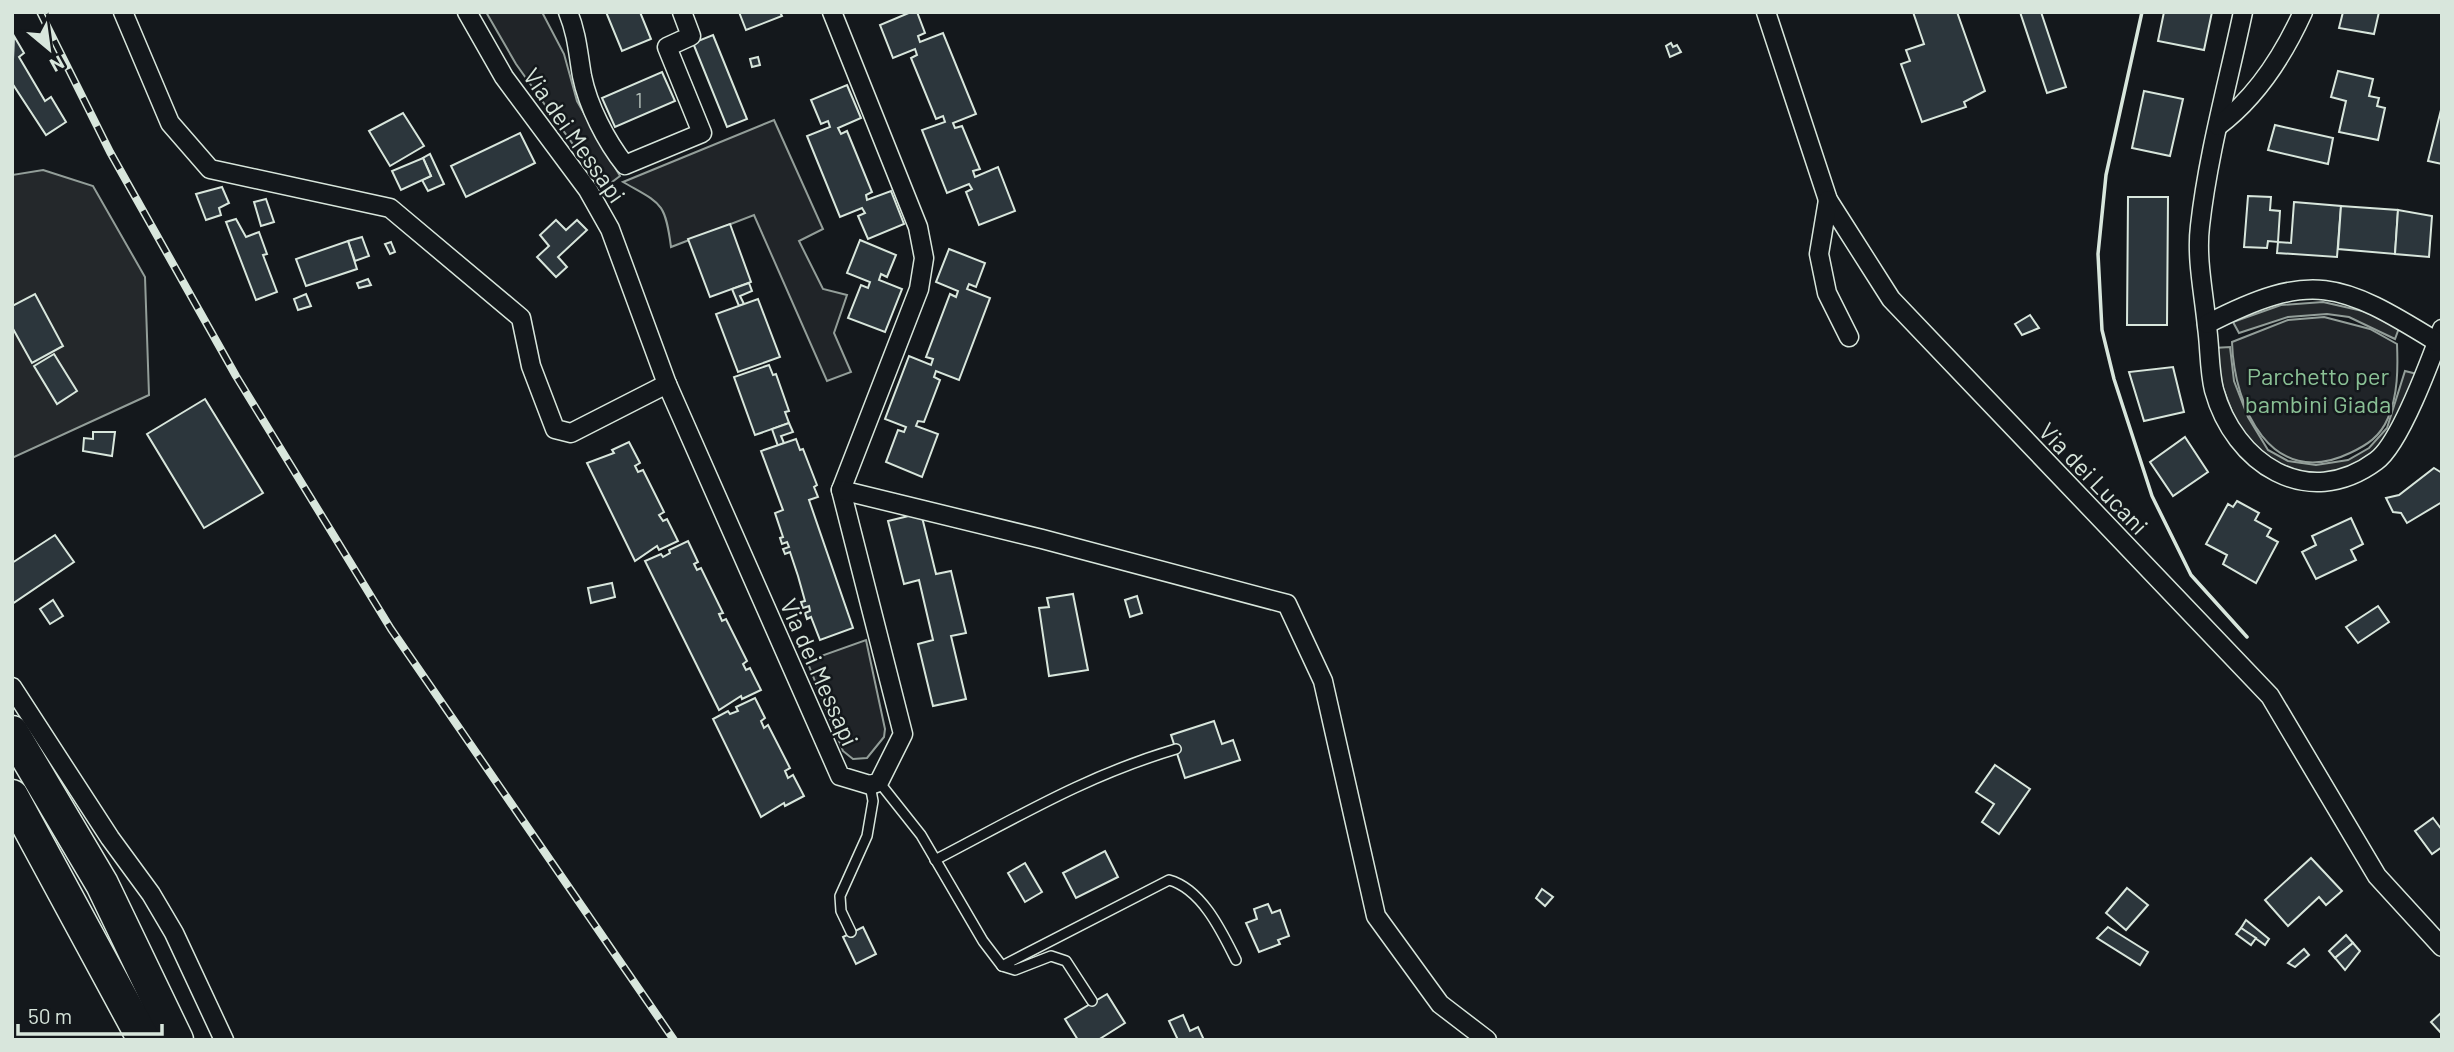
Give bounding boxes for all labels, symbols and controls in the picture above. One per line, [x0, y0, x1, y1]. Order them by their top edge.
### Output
north arrow [14, 14, 84, 84]
text: N [46, 51, 69, 77]
street label: Via dei Messapi [518, 62, 632, 208]
house number: 1 [635, 87, 643, 112]
park label: Parchetto per bambini Giada [2245, 361, 2391, 418]
street label: Via dei Lucani [2033, 416, 2155, 540]
street label: Via dei Messapi [775, 594, 865, 750]
scale bar [18, 992, 161, 1036]
text: 50 m [28, 1003, 72, 1028]

